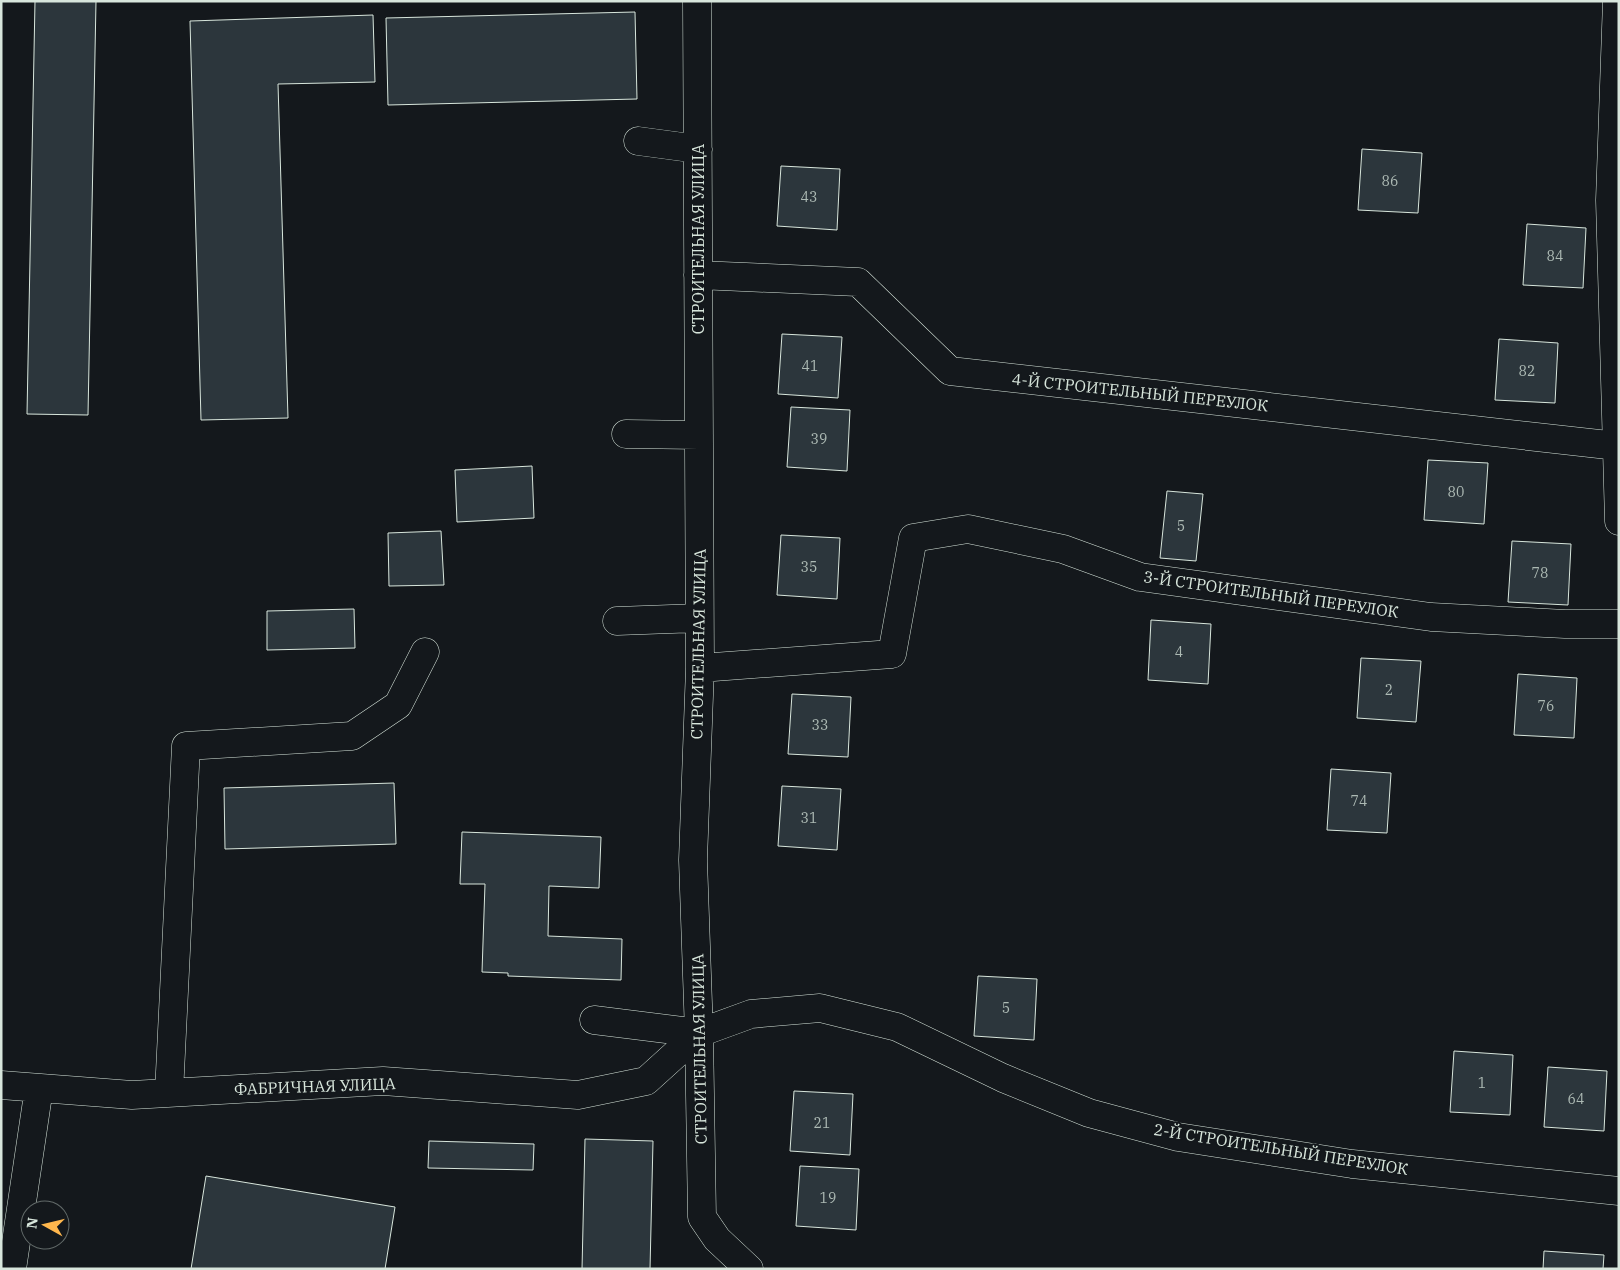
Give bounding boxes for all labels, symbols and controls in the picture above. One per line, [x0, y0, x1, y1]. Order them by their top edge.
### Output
street label: СТРОИТЕЛЬНАЯ УЛИЦА [688, 144, 708, 334]
house number: 86 [1382, 172, 1398, 190]
house number: 43 [801, 188, 817, 206]
house number: 84 [1547, 247, 1563, 265]
house number: 41 [802, 357, 818, 375]
house number: 82 [1519, 362, 1535, 380]
street label: 4-Й СТРОИТЕЛЬНЫЙ ПЕРЕУЛОК [1011, 369, 1269, 415]
house number: 39 [811, 430, 827, 448]
house number: 80 [1448, 483, 1464, 501]
house number: 5 [1177, 517, 1185, 535]
street label: СТРОИТЕЛЬНАЯ УЛИЦА [686, 548, 710, 740]
house number: 35 [801, 558, 817, 576]
house number: 78 [1532, 564, 1548, 582]
street label: 3-Й СТРОИТЕЛЬНЫЙ ПЕРЕУЛОК [1142, 566, 1400, 622]
house number: 4 [1175, 643, 1183, 661]
house number: 2 [1385, 681, 1393, 699]
house number: 76 [1538, 697, 1554, 715]
house number: 33 [812, 716, 828, 734]
house number: 74 [1351, 792, 1367, 810]
house number: 31 [801, 809, 817, 827]
street label: СТРОИТЕЛЬНАЯ УЛИЦА [687, 953, 711, 1145]
house number: 5 [1002, 999, 1010, 1017]
street label: ФАБРИЧНАЯ УЛИЦА [234, 1073, 396, 1099]
house number: 1 [1478, 1074, 1486, 1092]
house number: 64 [1568, 1090, 1584, 1108]
house number: 21 [814, 1114, 830, 1132]
street label: 2-Й СТРОИТЕЛЬНЫЙ ПЕРЕУЛОК [1152, 1119, 1410, 1179]
house number: 19 [820, 1189, 836, 1207]
north arrow [20, 1200, 70, 1250]
text: N [22, 1216, 42, 1230]

